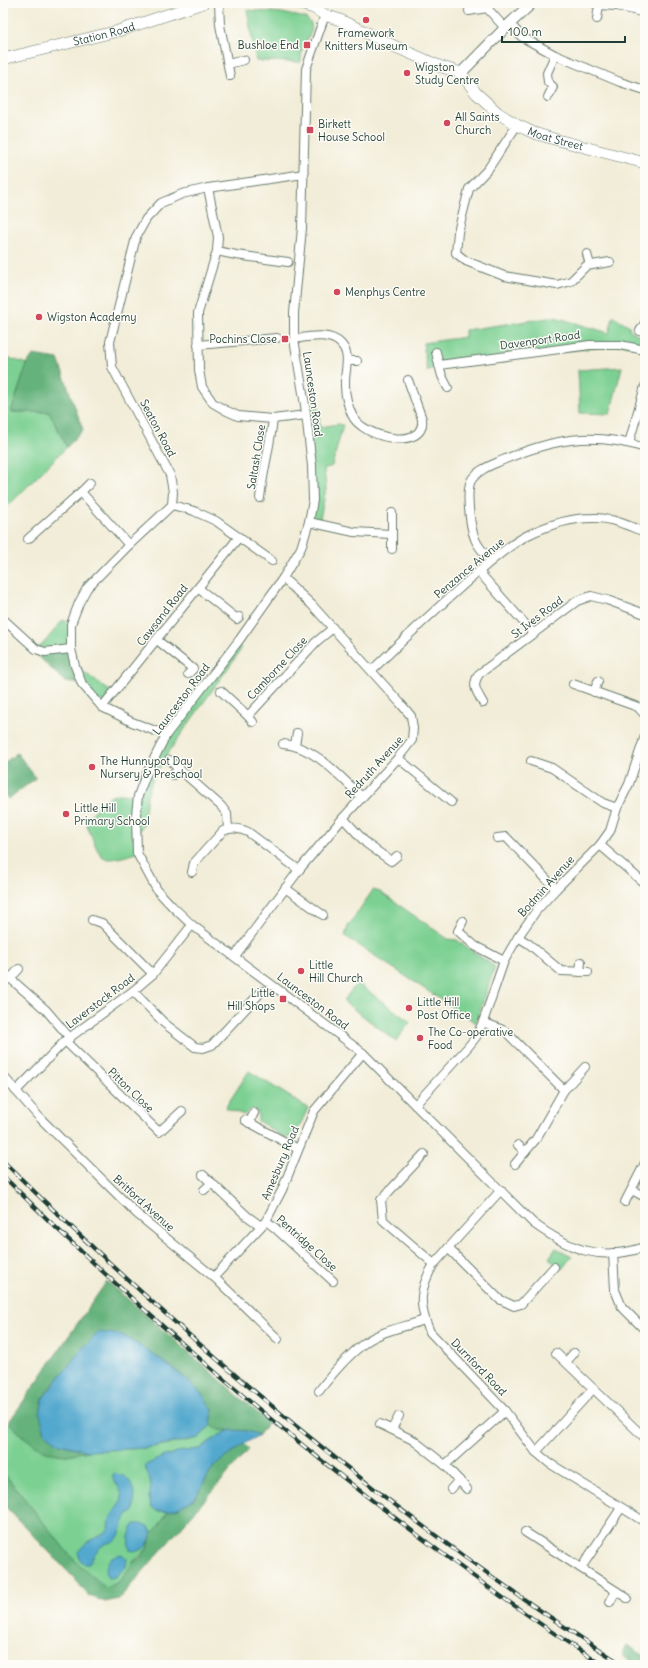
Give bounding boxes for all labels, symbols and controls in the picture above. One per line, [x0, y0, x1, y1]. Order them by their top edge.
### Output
marker: Framework Knitters Museum [361, 15, 371, 25]
scale bar [502, 18, 625, 44]
street label: Station Road [72, 19, 137, 49]
text: 100 m [508, 24, 542, 39]
place label: Framework Knitters Museum [324, 26, 408, 53]
place label: Bushloe End [238, 38, 300, 52]
marker: Bushloe End [302, 40, 312, 50]
place label: Wigston Study Centre [415, 60, 479, 87]
marker: Wigston Study Centre [402, 68, 412, 78]
place label: All Saints Church [455, 110, 499, 137]
place label: Birkett House School [318, 117, 385, 144]
marker: All Saints Church [442, 118, 452, 128]
street label: Moat Street [525, 124, 585, 153]
marker: Birkett House School [305, 125, 315, 135]
place label: Menphys Centre [345, 285, 426, 299]
marker: Menphys Centre [332, 287, 342, 297]
place label: Wigston Academy [47, 310, 136, 324]
marker: Wigston Academy [34, 312, 44, 322]
street label: Davenport Road [499, 327, 581, 353]
place label: Pochins Close [209, 332, 277, 346]
marker: Pochins Close [280, 334, 290, 344]
street label: Launceston Road [300, 350, 326, 438]
street label: Seaton Road [137, 397, 179, 460]
street label: Saltash Close [244, 423, 268, 491]
street label: Penzance Avenue [431, 535, 507, 601]
street label: Cawsand Road [134, 581, 191, 649]
street label: St Ives Road [508, 593, 566, 641]
street label: Camborne Close [244, 633, 310, 703]
street label: Launceston Road [150, 660, 213, 738]
street label: Redruth Avenue [342, 733, 406, 801]
place label: The Hunnypot Day Nursery & Preschool [100, 754, 202, 781]
marker: The Hunnypot Day Nursery & Preschool [87, 762, 97, 772]
place label: Little Hill Primary School [74, 801, 150, 828]
marker: Little Hill Primary School [61, 809, 71, 819]
street label: Bodmin Avenue [515, 852, 577, 920]
place label: Little Hill Church [309, 958, 363, 985]
marker: Little Hill Church [296, 966, 306, 976]
street label: Laverstock Road [63, 970, 138, 1031]
street label: Launceston Road [274, 970, 352, 1033]
place label: Little Hill Shops [227, 986, 275, 1013]
marker: Little Hill Shops [278, 994, 288, 1004]
place label: Little Hill Post Office [417, 995, 470, 1022]
marker: Little Hill Post Office [404, 1003, 414, 1013]
place label: The Co-operative Food [428, 1025, 513, 1052]
marker: The Co-operative Food [415, 1033, 425, 1043]
street label: Pitton Close [105, 1065, 157, 1115]
street label: Amesbury Road [258, 1123, 302, 1202]
street label: Britford Avenue [110, 1172, 178, 1234]
street label: Pentridge Close [274, 1212, 340, 1274]
street label: Durnford Road [448, 1336, 510, 1399]

